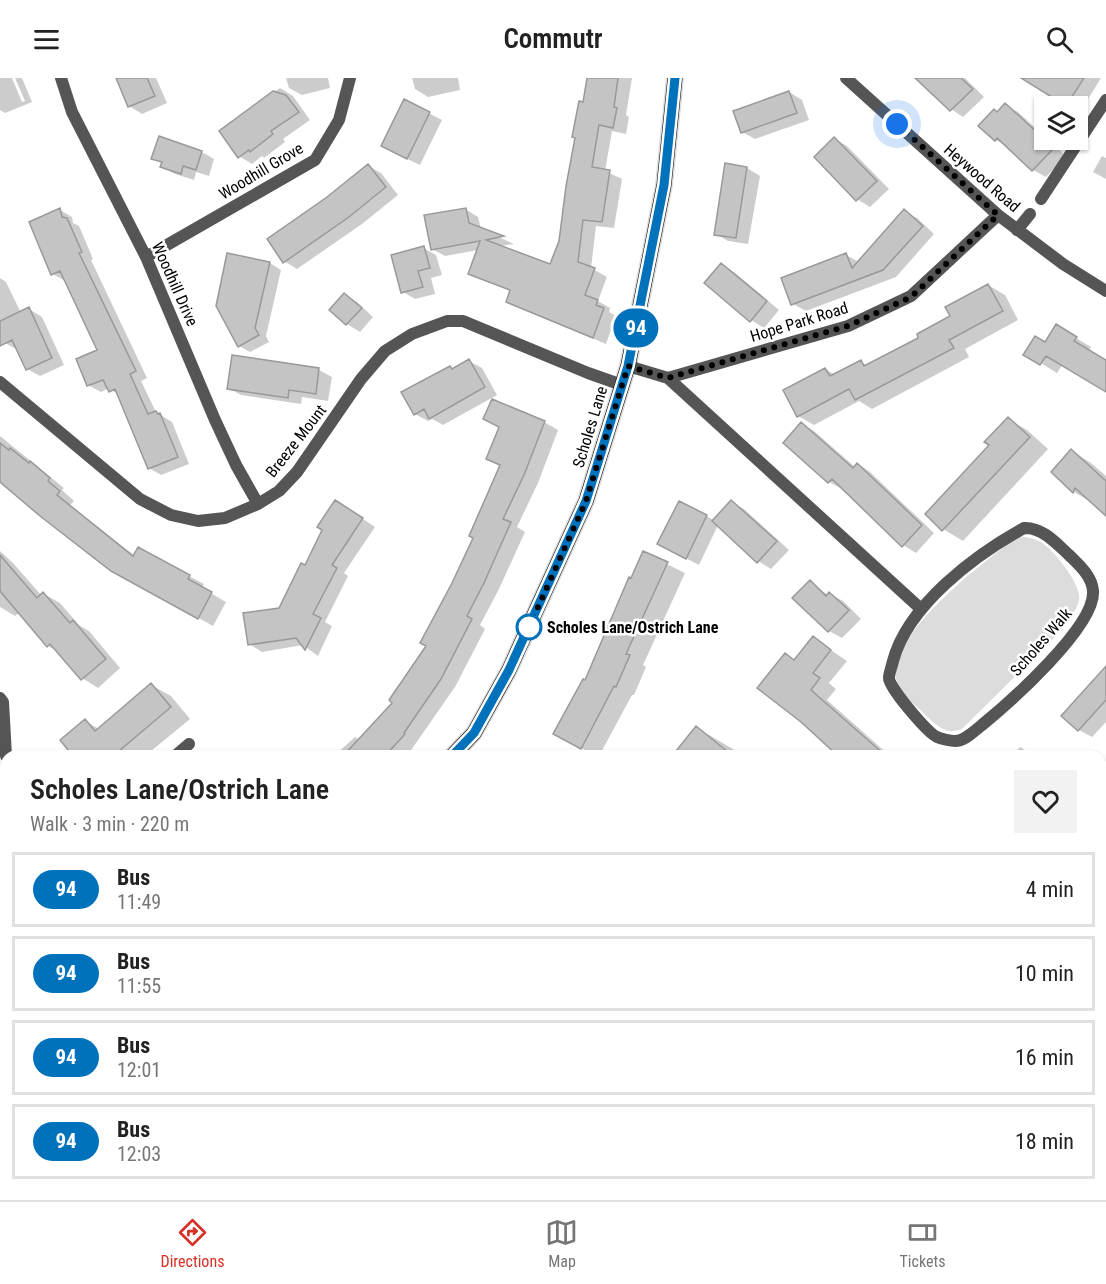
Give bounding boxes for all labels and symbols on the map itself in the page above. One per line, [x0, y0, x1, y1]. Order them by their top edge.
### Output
your location [882, 109, 912, 139]
street label: Woodhill Grove [216, 138, 306, 204]
street label: Heywood Road [940, 140, 1024, 216]
street label: Woodhill Drive [148, 239, 202, 329]
street label: Hope Park Road [748, 298, 850, 346]
line badge: 94 [609, 308, 663, 348]
street label: Scholes Lane [569, 384, 611, 470]
street label: Breeze Mount [262, 401, 330, 481]
street label: Scholes Walk [1006, 603, 1076, 680]
marker: Scholes Lane/Ostrich Lane [516, 614, 542, 640]
place label: Scholes Lane/Ostrich Lane [547, 618, 719, 637]

